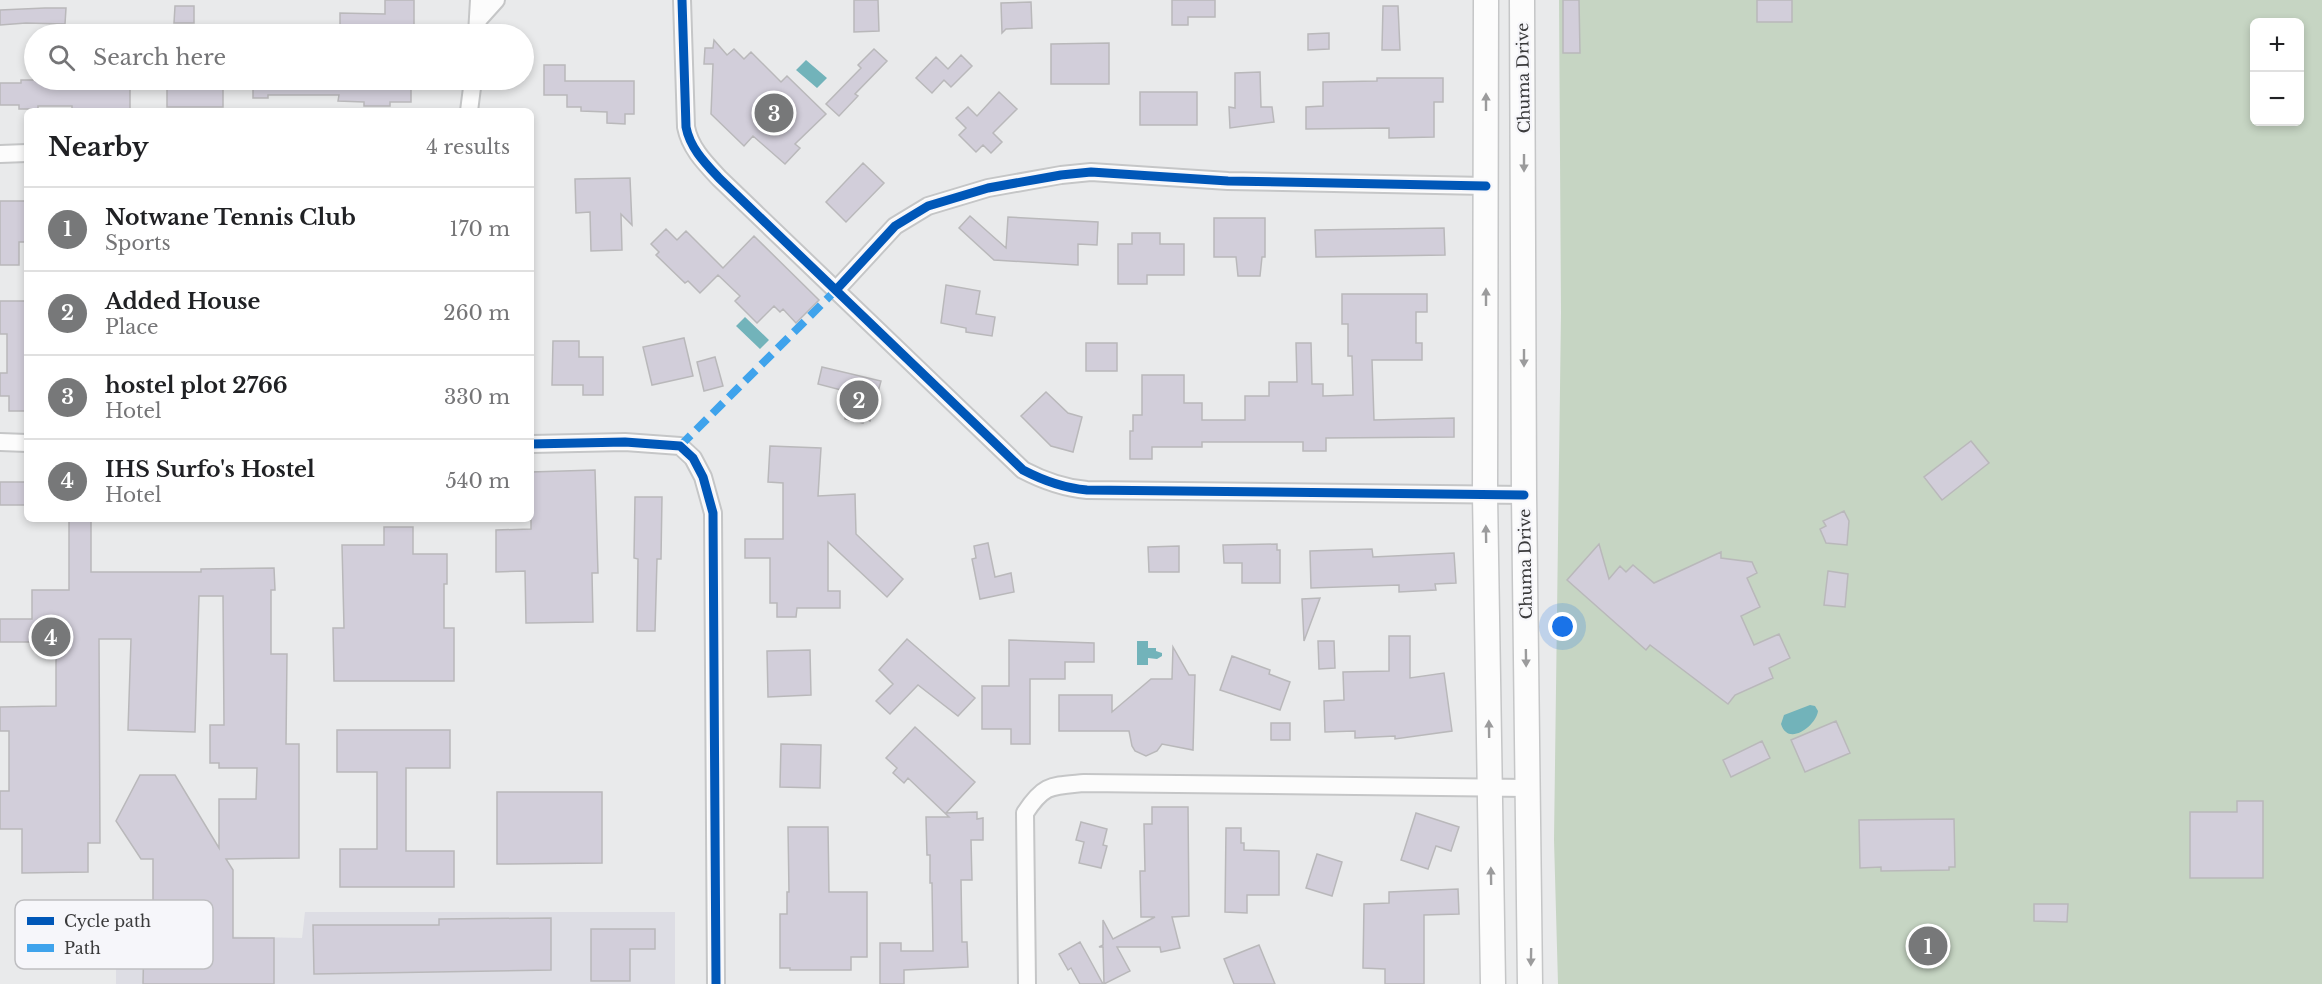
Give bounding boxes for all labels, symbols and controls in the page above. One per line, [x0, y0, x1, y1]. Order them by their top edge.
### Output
map controls [2250, 18, 2304, 126]
button: + [2250, 18, 2304, 72]
street label: Chuma Drive [1512, 22, 1534, 134]
search box [24, 24, 534, 90]
icon: search [45, 41, 78, 74]
text: Search here [93, 44, 226, 71]
button: − [2250, 72, 2304, 126]
pin: 3 [754, 90, 794, 136]
one-way arrow [1481, 93, 1491, 112]
text: Nearby [48, 131, 149, 163]
text: 4 results [426, 135, 510, 159]
one-way arrow [1519, 154, 1529, 173]
text: Notwane Tennis Club [105, 204, 356, 231]
text: 1 [63, 217, 72, 241]
text: 170 m [450, 217, 510, 241]
text: Sports [105, 231, 171, 255]
text: Added House [105, 288, 260, 315]
one-way arrow [1481, 288, 1491, 307]
text: 2 [61, 301, 74, 325]
text: 260 m [443, 301, 510, 325]
text: Place [105, 315, 159, 339]
one-way arrow [1519, 349, 1529, 368]
text: hostel plot 2766 [105, 372, 288, 399]
pin: 2 [840, 378, 878, 422]
text: 3 [61, 385, 74, 409]
text: 330 m [444, 385, 510, 409]
text: Hotel [105, 399, 162, 423]
text: IHS Surfo's Hostel [105, 456, 315, 483]
text: 4 [61, 469, 74, 493]
text: 540 m [445, 469, 510, 493]
text: Hotel [105, 483, 162, 507]
street label: Chuma Drive [1514, 508, 1536, 620]
one-way arrow [1481, 525, 1491, 544]
your location [1548, 612, 1577, 641]
pin: 4 [32, 614, 70, 660]
one-way arrow [1521, 649, 1531, 668]
one-way arrow [1484, 720, 1494, 739]
one-way arrow [1486, 867, 1496, 886]
legend [15, 900, 213, 969]
text: Cycle path [64, 911, 151, 931]
pin: 1 [1908, 924, 1948, 968]
text: Path [64, 938, 101, 958]
one-way arrow [1526, 947, 1536, 966]

